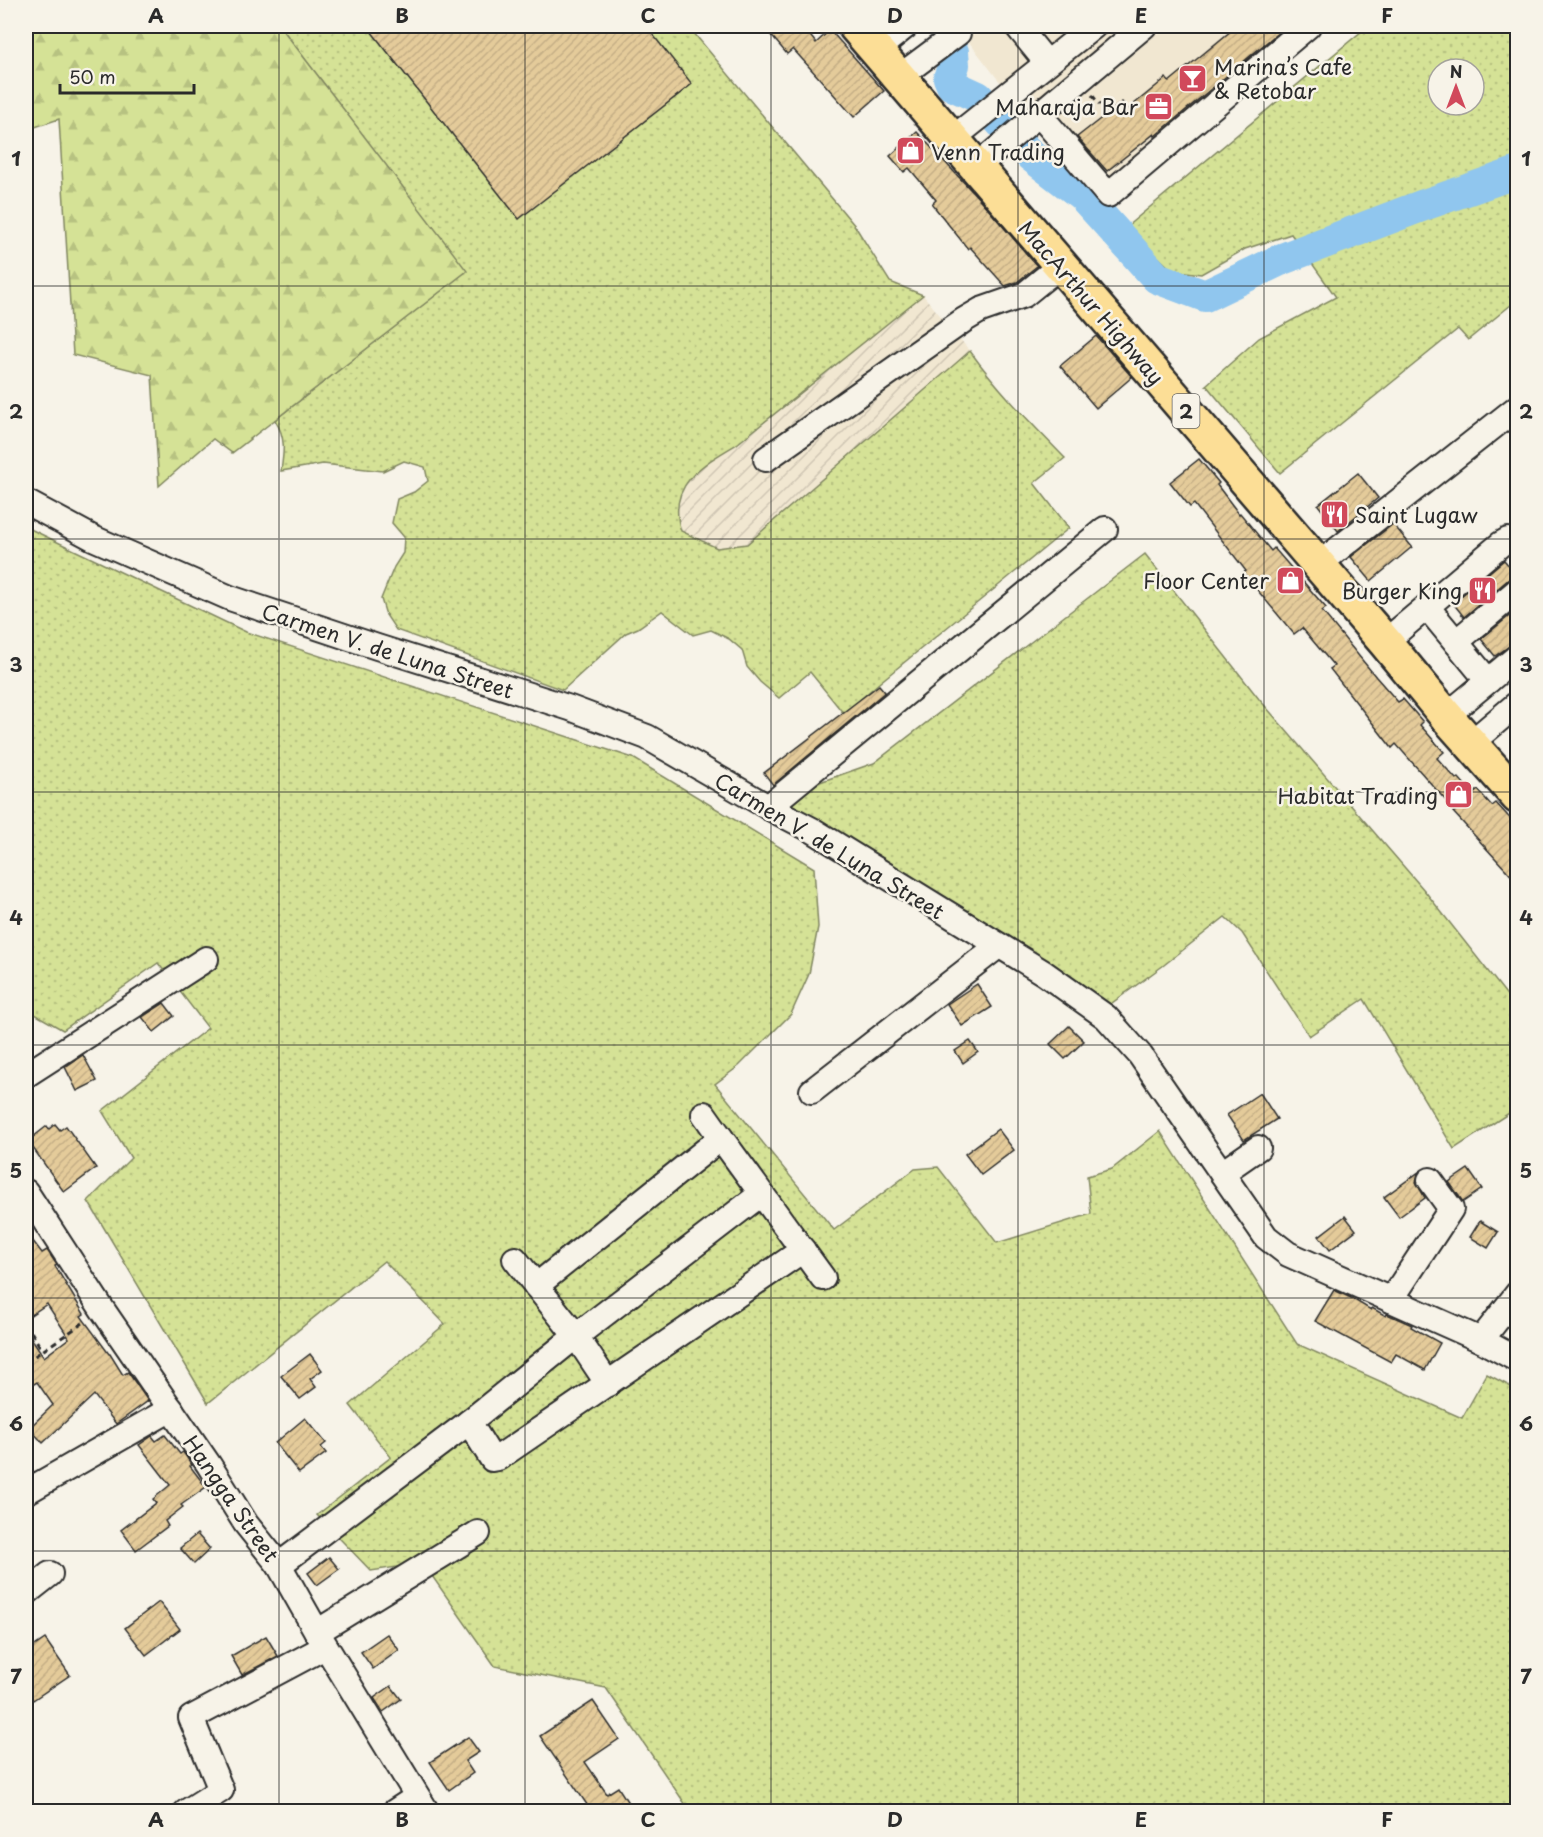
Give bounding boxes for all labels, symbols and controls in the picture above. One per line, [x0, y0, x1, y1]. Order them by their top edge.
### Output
text: A [148, 0, 164, 30]
text: B [395, 0, 409, 30]
text: C [640, 0, 656, 30]
text: D [887, 0, 903, 30]
text: E [1135, 0, 1147, 30]
text: F [1381, 0, 1393, 30]
place label: Marina’s Cafe & Retobar [1214, 50, 1352, 106]
scale bar [60, 57, 194, 95]
north arrow [1426, 57, 1486, 117]
text: N [1450, 59, 1462, 83]
bar icon: Marina’s Cafe & Retobar [1177, 62, 1209, 94]
text: 50 m [69, 63, 116, 90]
place label: Maharaja Bar [995, 90, 1139, 122]
office icon: Maharaja Bar [1143, 90, 1175, 122]
shop icon: Venn Trading [894, 135, 926, 167]
place label: Venn Trading [931, 135, 1065, 167]
text: 1 [11, 143, 21, 173]
text: 1 [1521, 143, 1531, 173]
street label: MacArthur Highway [1012, 213, 1172, 391]
road number: 2 [1172, 394, 1200, 428]
text: 2 [9, 396, 23, 426]
text: 2 [1519, 396, 1533, 426]
restaurant icon: Saint Lugaw [1318, 498, 1350, 530]
place label: Saint Lugaw [1355, 498, 1479, 530]
place label: Floor Center [1143, 564, 1269, 596]
shop icon: Floor Center [1274, 564, 1306, 596]
place label: Burger King [1342, 574, 1462, 606]
restaurant icon: Burger King [1467, 574, 1499, 606]
street label: Carmen V. de Luna Street [258, 594, 518, 706]
text: 3 [9, 649, 23, 679]
text: 3 [1519, 649, 1533, 679]
street label: Carmen V. de Luna Street [709, 764, 951, 926]
place label: Habitat Trading [1277, 779, 1438, 811]
shop icon: Habitat Trading [1443, 779, 1475, 811]
text: 4 [9, 902, 23, 932]
text: 4 [1519, 902, 1533, 932]
text: 5 [10, 1155, 22, 1185]
text: 5 [1520, 1155, 1532, 1185]
text: 6 [9, 1408, 23, 1438]
text: 6 [1519, 1408, 1533, 1438]
street label: Hangga Street [176, 1428, 288, 1568]
text: 7 [10, 1661, 22, 1691]
text: 7 [1520, 1661, 1532, 1691]
text: A [148, 1804, 164, 1834]
text: B [395, 1804, 409, 1834]
text: C [640, 1804, 656, 1834]
text: D [887, 1804, 903, 1834]
text: E [1135, 1804, 1147, 1834]
text: F [1381, 1804, 1393, 1834]

